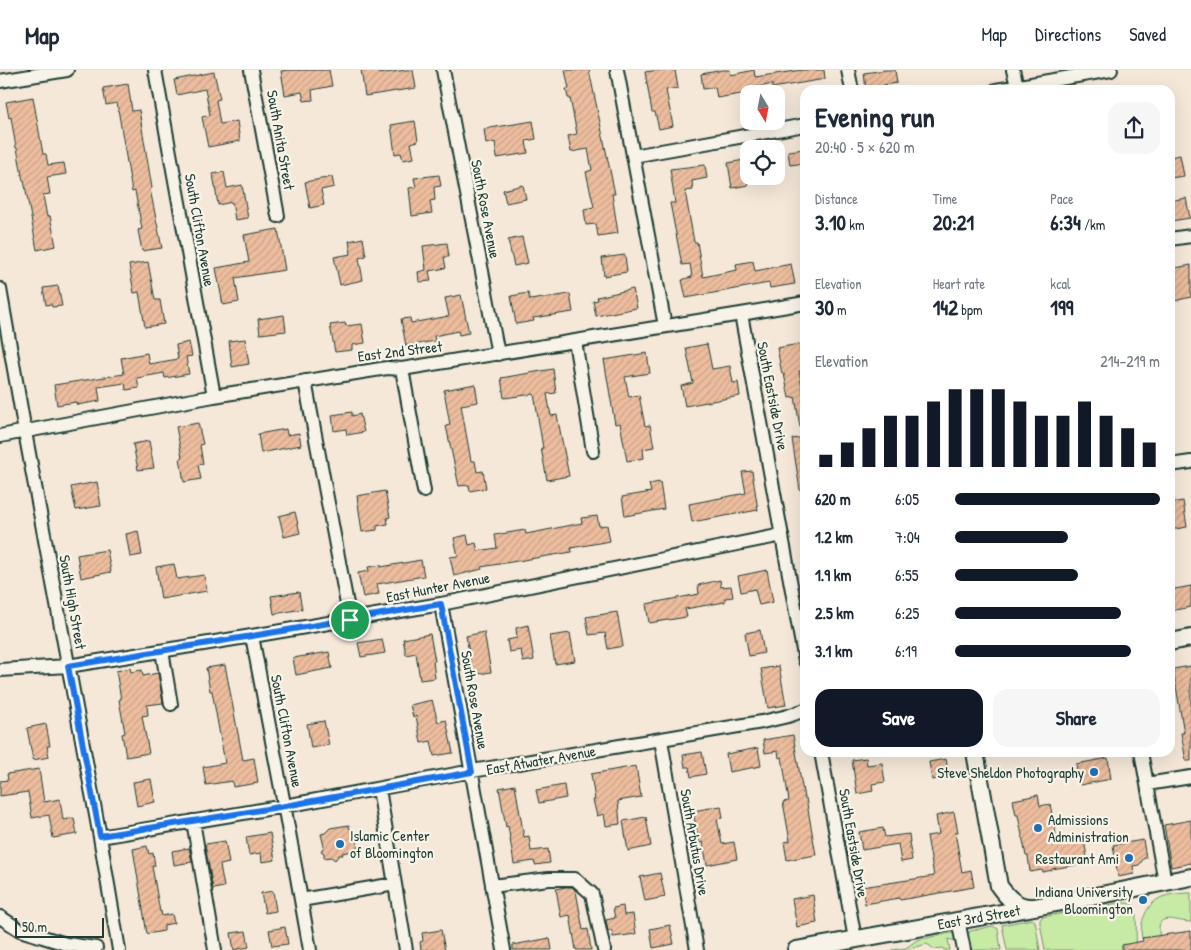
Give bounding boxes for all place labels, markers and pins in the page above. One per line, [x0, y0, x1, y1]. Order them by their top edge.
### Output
pin [329, 599, 371, 641]
place label: Steve Sheldon Photography [937, 762, 1084, 783]
marker: Steve Sheldon Photography [1088, 766, 1100, 778]
place label: Admissions Administration [1048, 809, 1129, 847]
marker: Admissions Administration [1032, 822, 1044, 834]
place label: Islamic Center of Bloomington [350, 825, 434, 863]
marker: Islamic Center of Bloomington [334, 838, 346, 850]
place label: Restaurant Ami [1035, 848, 1119, 869]
marker: Restaurant Ami [1123, 852, 1135, 864]
place label: Indiana University Bloomington [1035, 881, 1133, 919]
marker: Indiana University Bloomington [1137, 894, 1149, 906]

